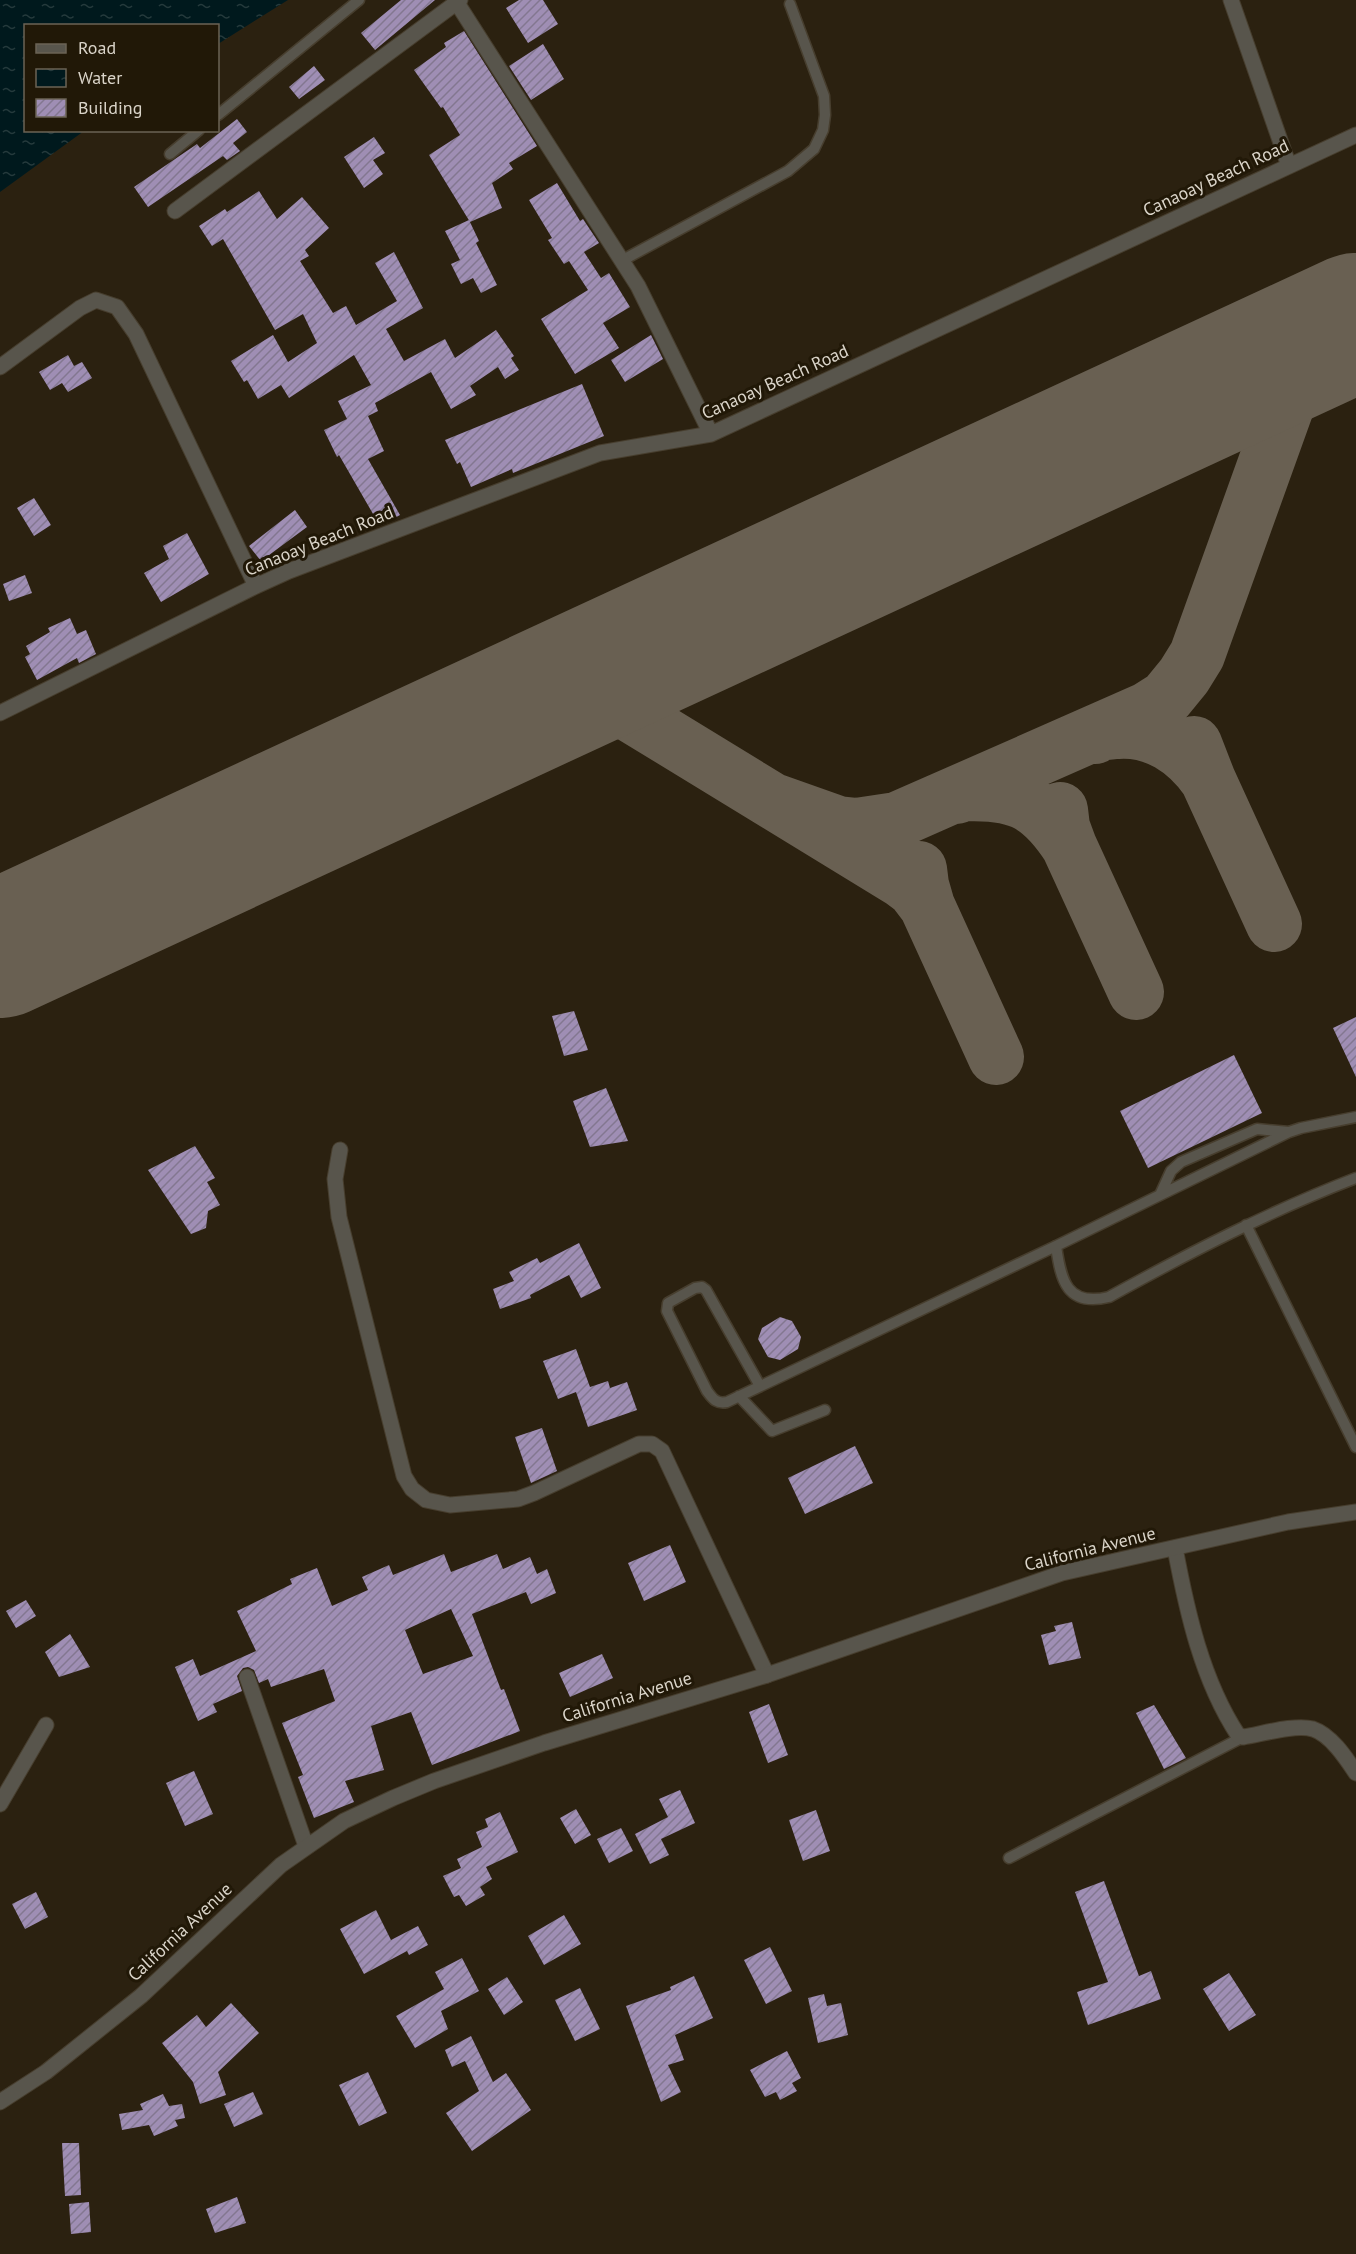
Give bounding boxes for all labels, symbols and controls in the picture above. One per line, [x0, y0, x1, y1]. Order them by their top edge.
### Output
legend [24, 24, 219, 132]
text: Road [78, 36, 116, 59]
text: Water [78, 66, 122, 89]
text: Building [78, 96, 142, 119]
street label: Canaoay Beach Road [1139, 134, 1292, 221]
street label: Canaoay Beach Road [698, 339, 852, 424]
street label: Canaoay Beach Road [241, 500, 396, 581]
street label: California Avenue [1022, 1521, 1158, 1576]
street label: California Avenue [559, 1666, 694, 1727]
street label: California Avenue [123, 1877, 237, 1986]

